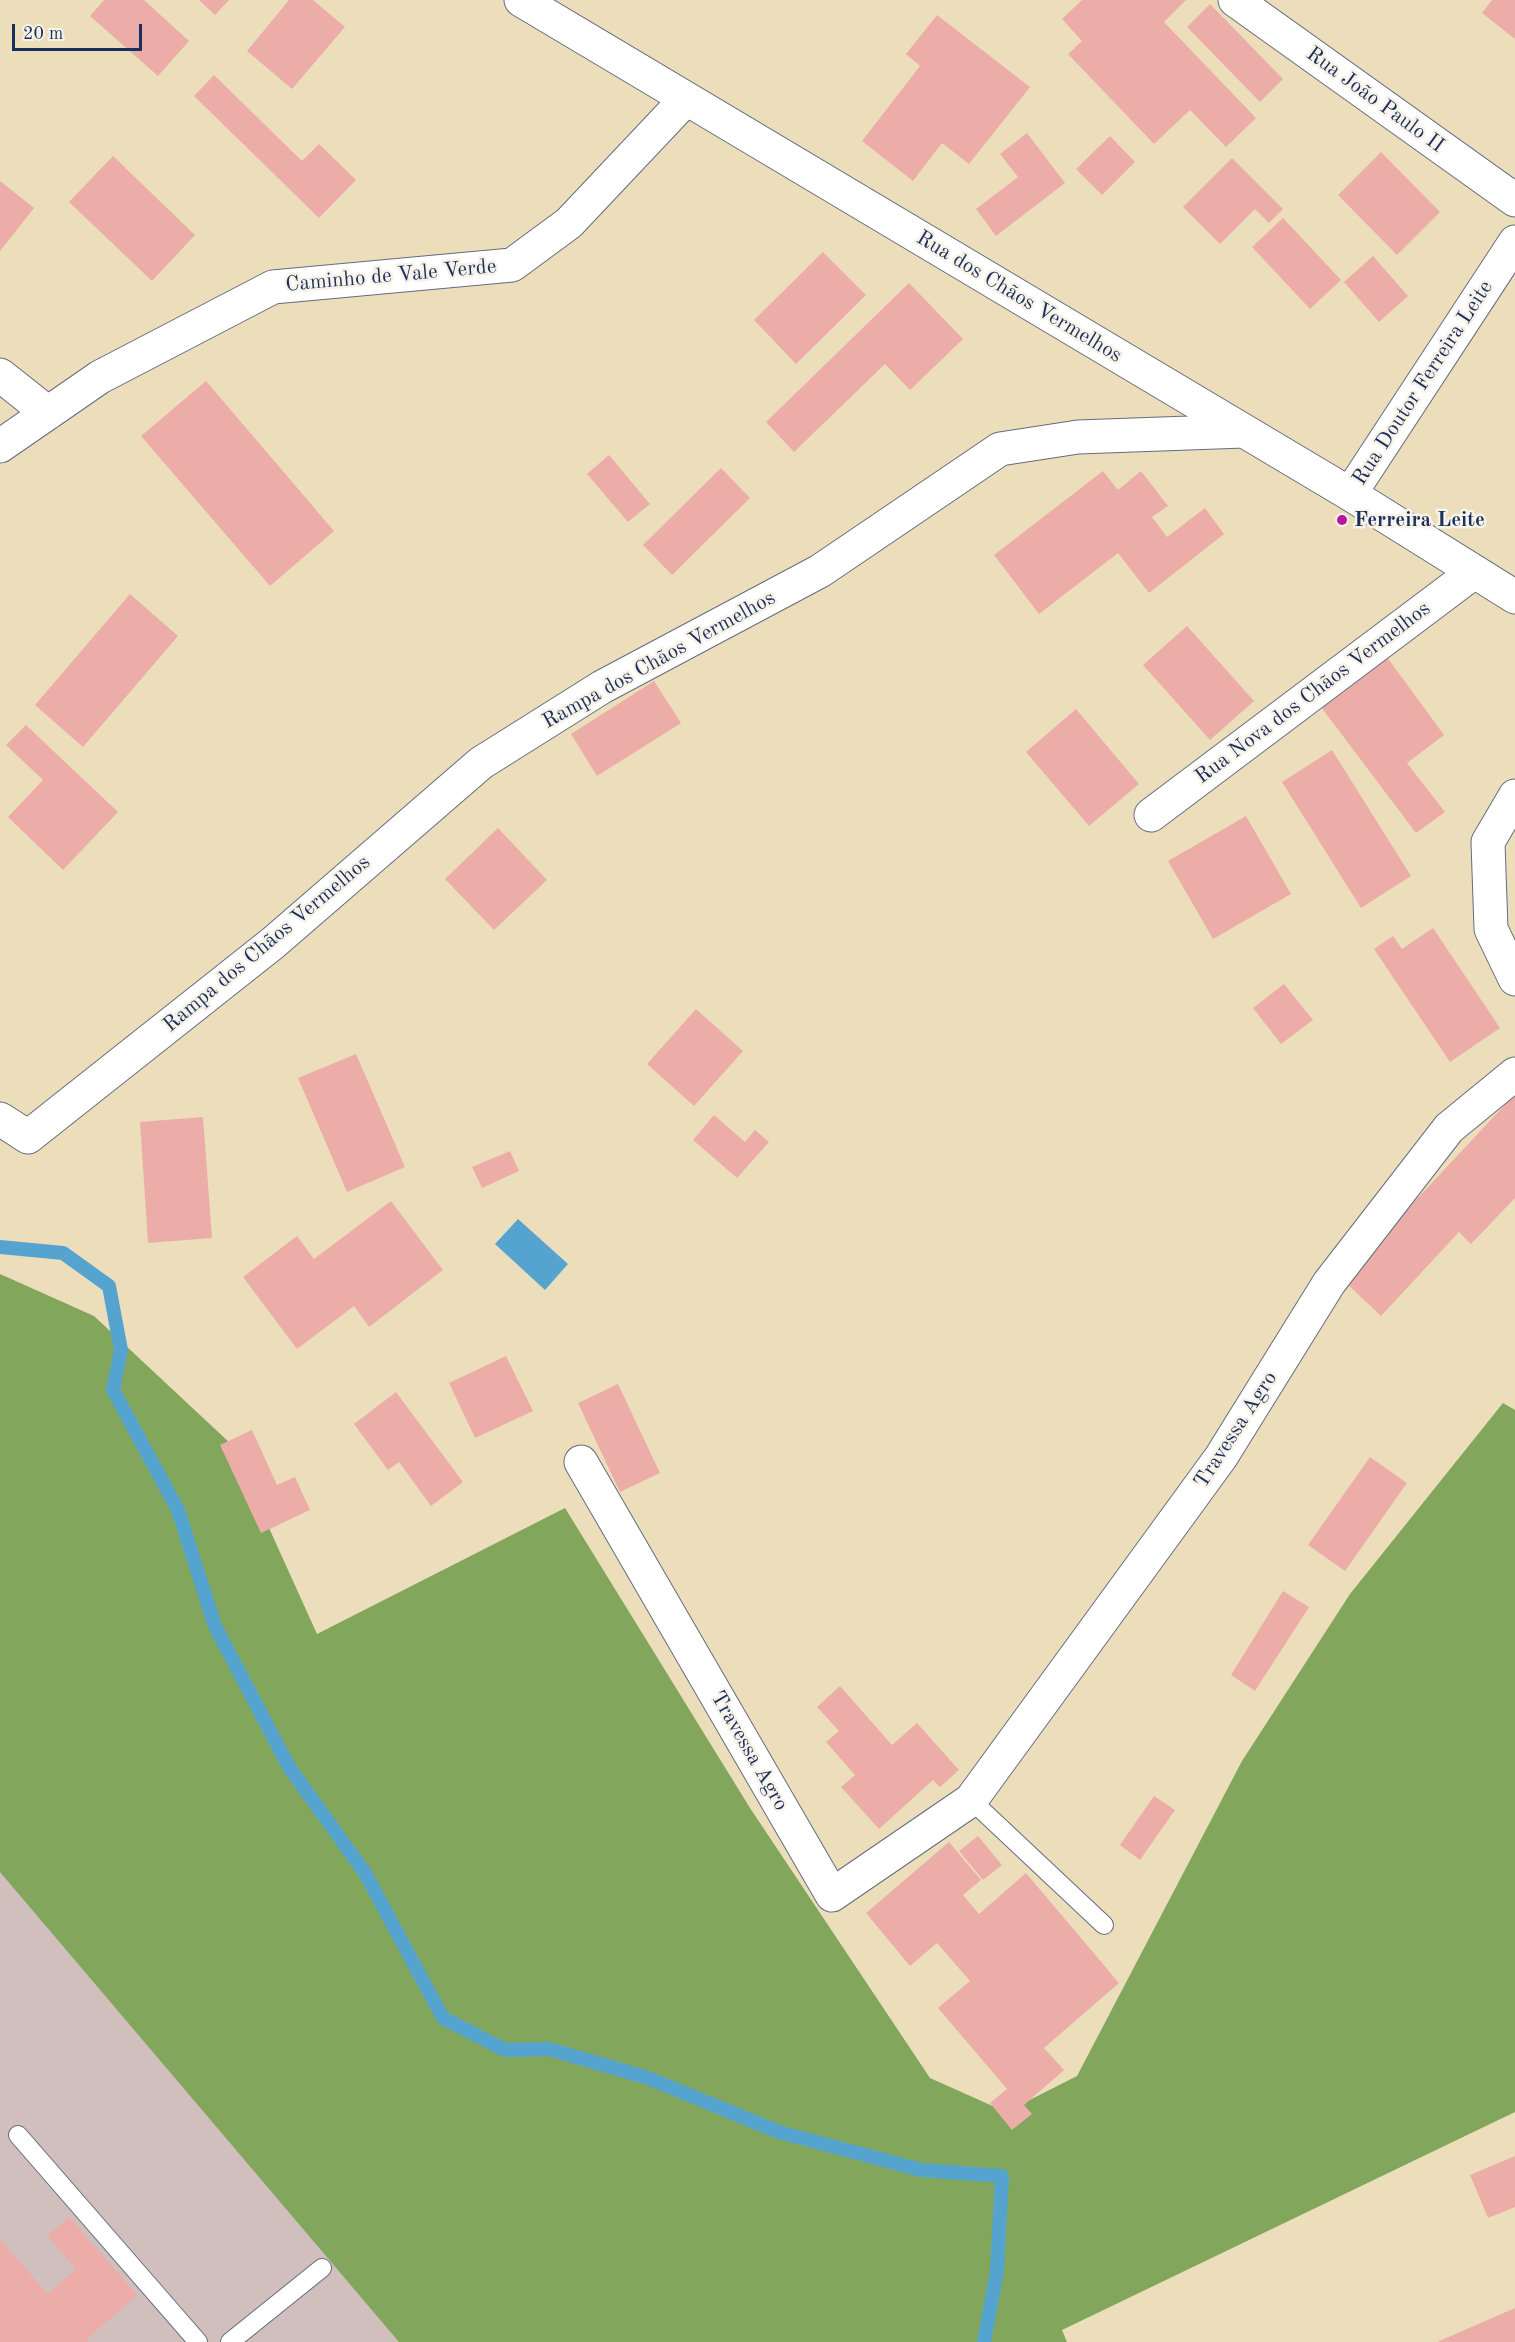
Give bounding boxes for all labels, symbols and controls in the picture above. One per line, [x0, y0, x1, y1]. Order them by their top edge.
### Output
scale bar [15, 12, 146, 50]
text: 20 m [23, 25, 63, 43]
street label: Rua João Paulo II [1301, 41, 1449, 159]
street label: Rua dos Chãos Vermelhos [912, 226, 1126, 368]
street label: Caminho de Vale Verde [285, 254, 497, 298]
street label: Rua Doutor Ferreira Leite [1347, 276, 1499, 490]
place label: Ferreira Leite [1354, 507, 1485, 533]
marker: Ferreira Leite [1335, 513, 1349, 527]
street label: Rampa dos Chãos Vermelhos [538, 585, 780, 735]
street label: Rua Nova dos Chãos Vermelhos [1190, 596, 1436, 790]
street label: Rampa dos Chãos Vermelhos [158, 850, 376, 1038]
street label: Travessa Agro [1189, 1367, 1283, 1493]
street label: Travessa Agro [705, 1687, 793, 1815]

